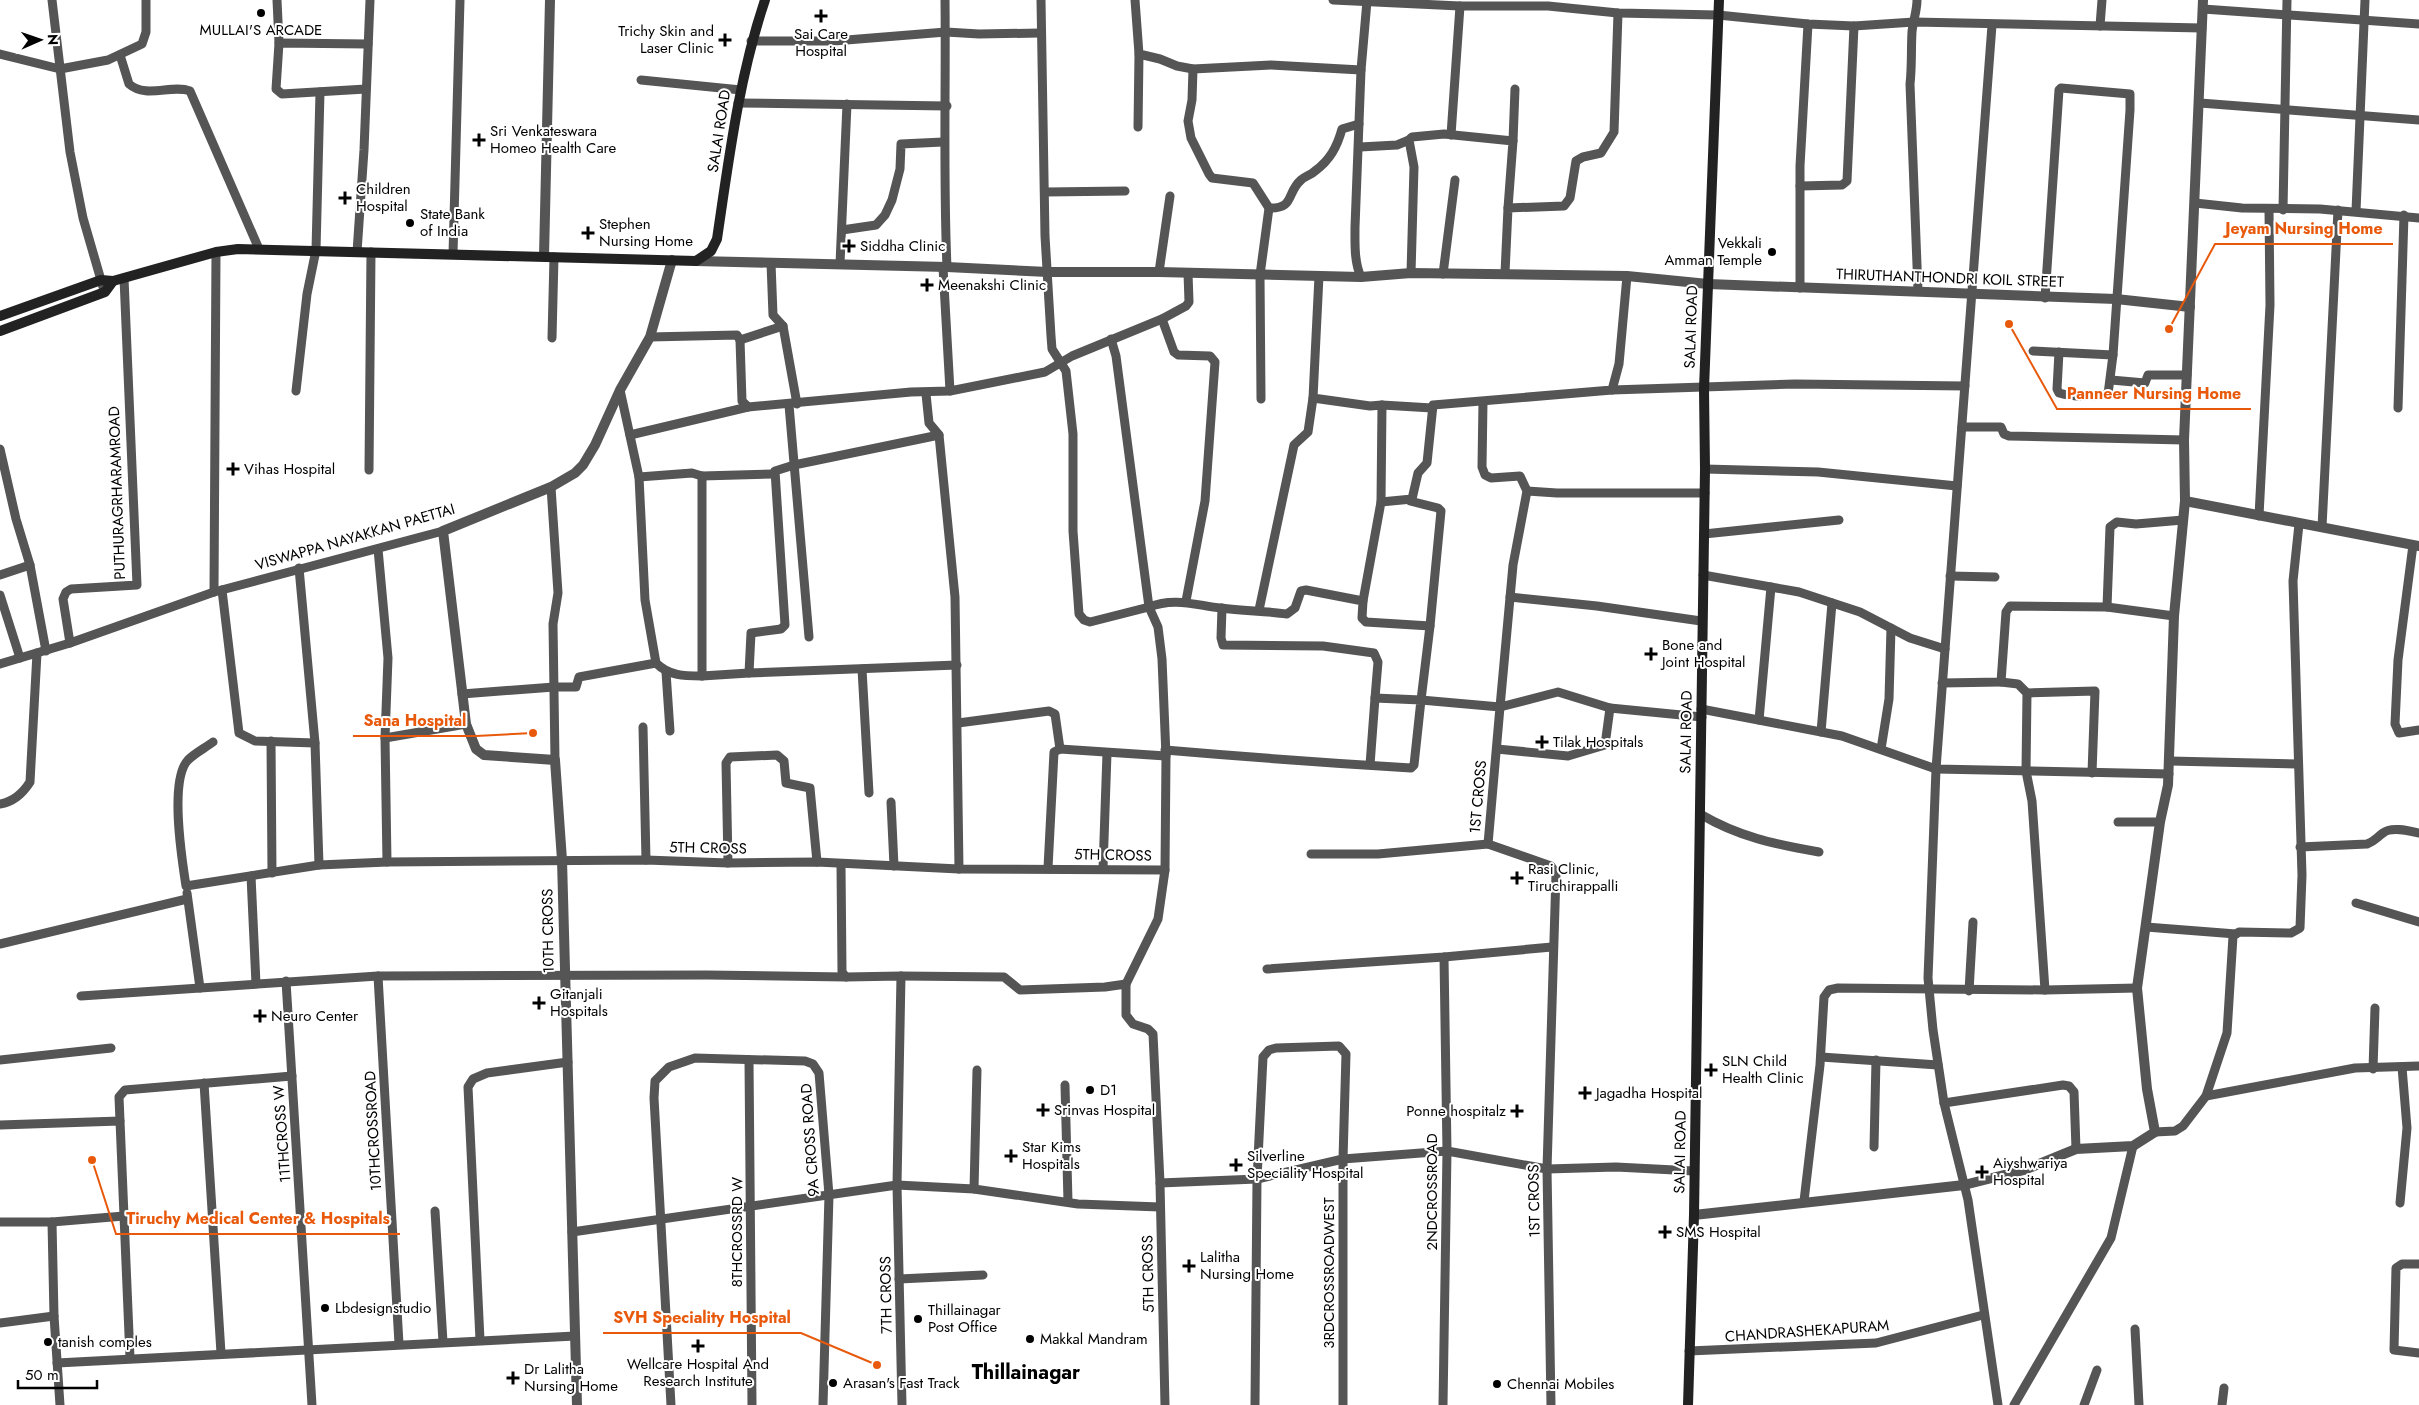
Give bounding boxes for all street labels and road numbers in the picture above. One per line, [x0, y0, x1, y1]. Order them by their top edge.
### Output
street label: SALAI ROAD [702, 88, 736, 174]
street label: THIRUTHANTHONDRI KOIL STREET [1836, 263, 2064, 293]
street label: SALAI ROAD [1679, 285, 1703, 369]
street label: PUTHURAGRHARAMROAD [103, 406, 131, 580]
street label: VISWAPPA NAYAKKAN PAETTAI [253, 498, 457, 576]
street label: SALAI ROAD [1674, 690, 1698, 774]
street label: 1ST CROSS [1464, 759, 1492, 835]
street label: 5TH CROSS [669, 836, 747, 860]
street label: 5TH CROSS [1074, 843, 1152, 867]
street label: 10TH CROSS [536, 888, 560, 974]
street label: 10THCROSSROAD [359, 1070, 387, 1192]
street label: 9A CROSS ROAD [795, 1083, 825, 1197]
street label: 11THCROSS W [268, 1084, 296, 1183]
street label: SALAI ROAD [1668, 1110, 1692, 1194]
street label: 2NDCROSSROAD [1421, 1133, 1443, 1251]
street label: 1ST CROSS [1522, 1164, 1546, 1238]
street label: 8THCROSSRD W [726, 1177, 748, 1287]
street label: 3RDCROSSROADWEST [1318, 1197, 1340, 1349]
street label: 5TH CROSS [1136, 1235, 1160, 1313]
street label: 7TH CROSS [874, 1256, 898, 1334]
street label: CHANDRASHEKAPURAM [1724, 1314, 1890, 1348]

